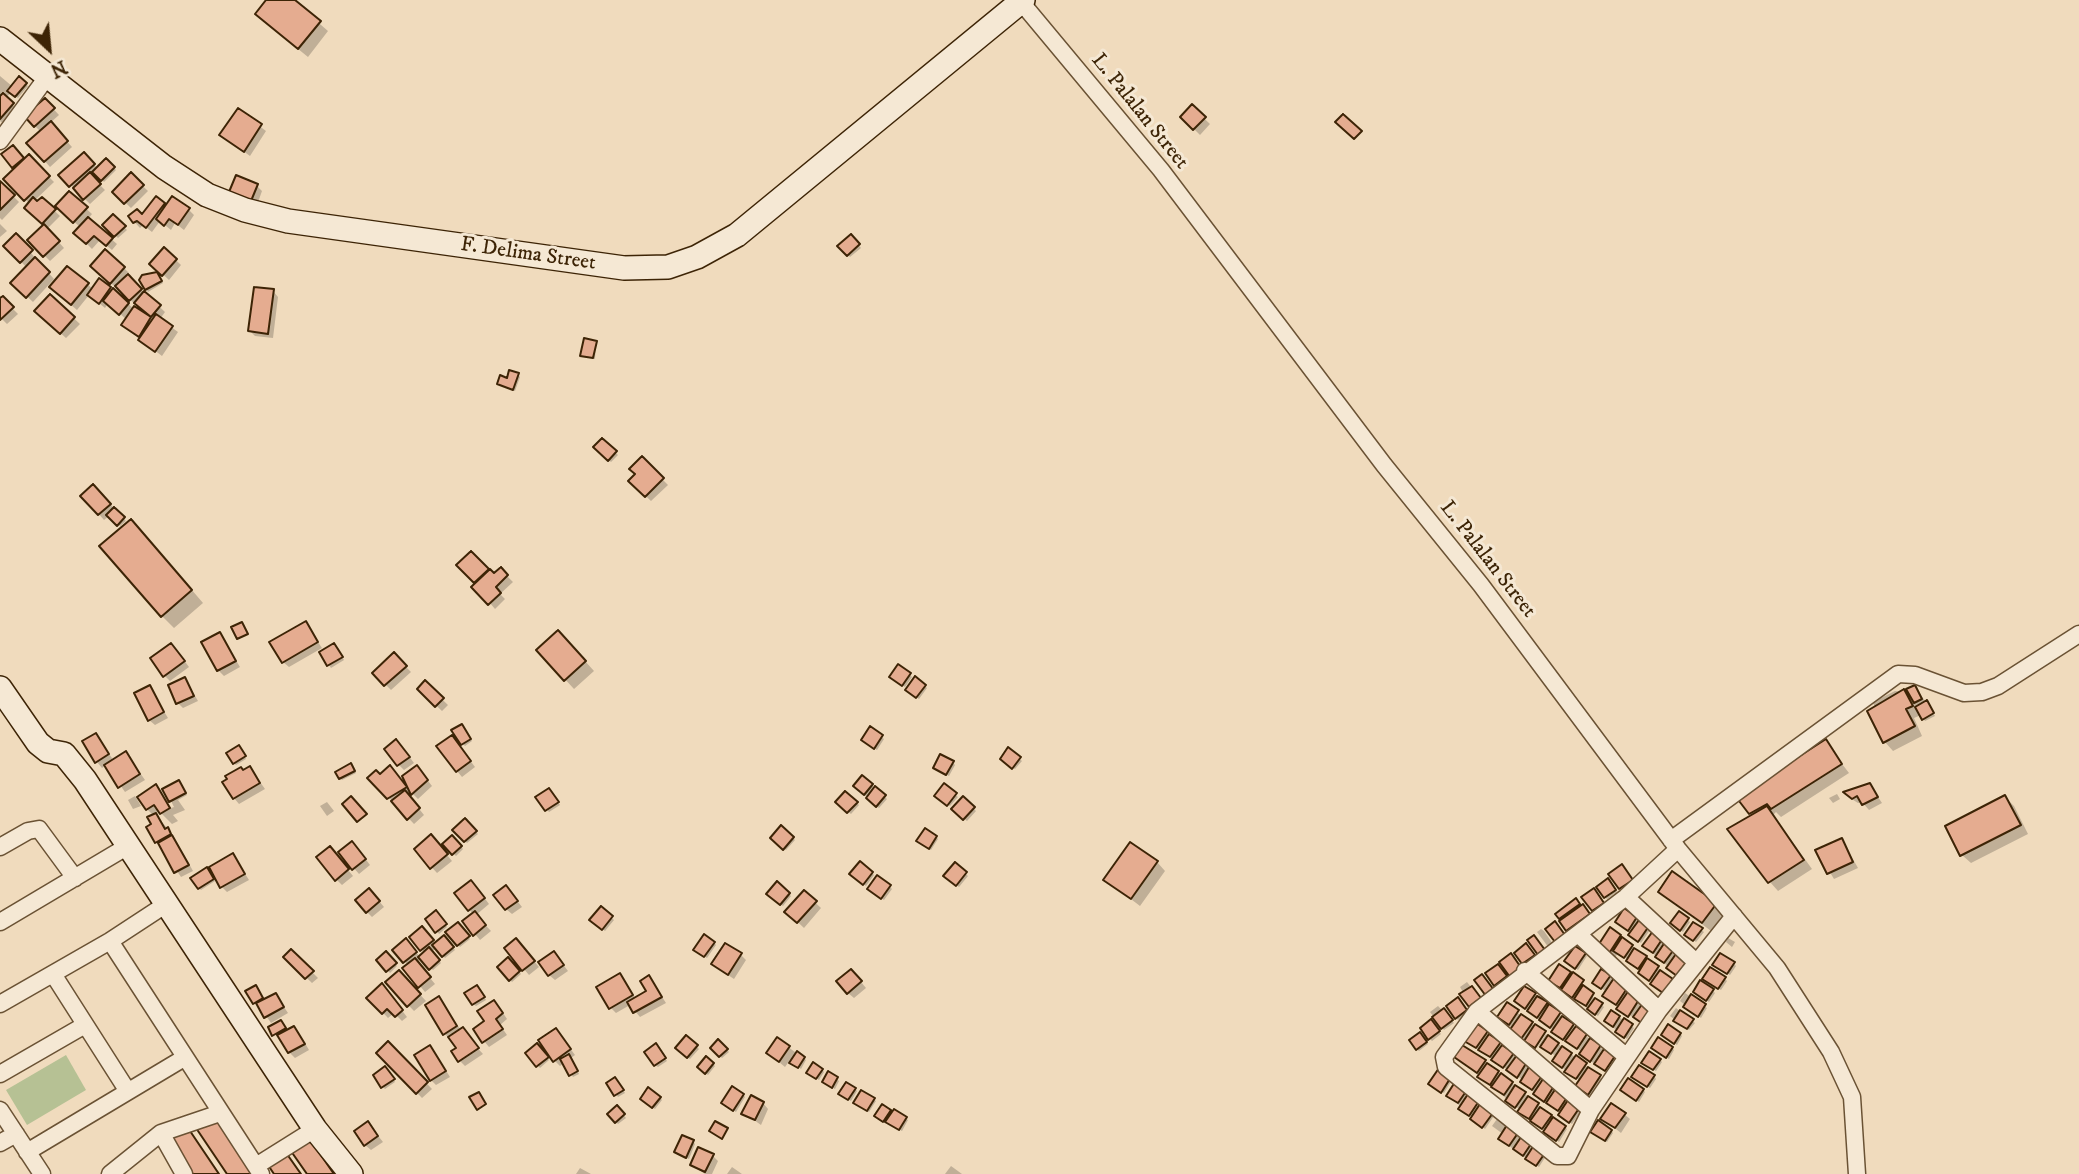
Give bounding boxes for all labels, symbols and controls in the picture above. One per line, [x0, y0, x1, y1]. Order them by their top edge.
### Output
north arrow [14, 14, 84, 84]
street label: L. Palalan Street [1085, 49, 1193, 175]
text: N [46, 55, 70, 82]
street label: F. Delima Street [459, 233, 597, 277]
street label: L. Palalan Street [1434, 497, 1540, 623]

